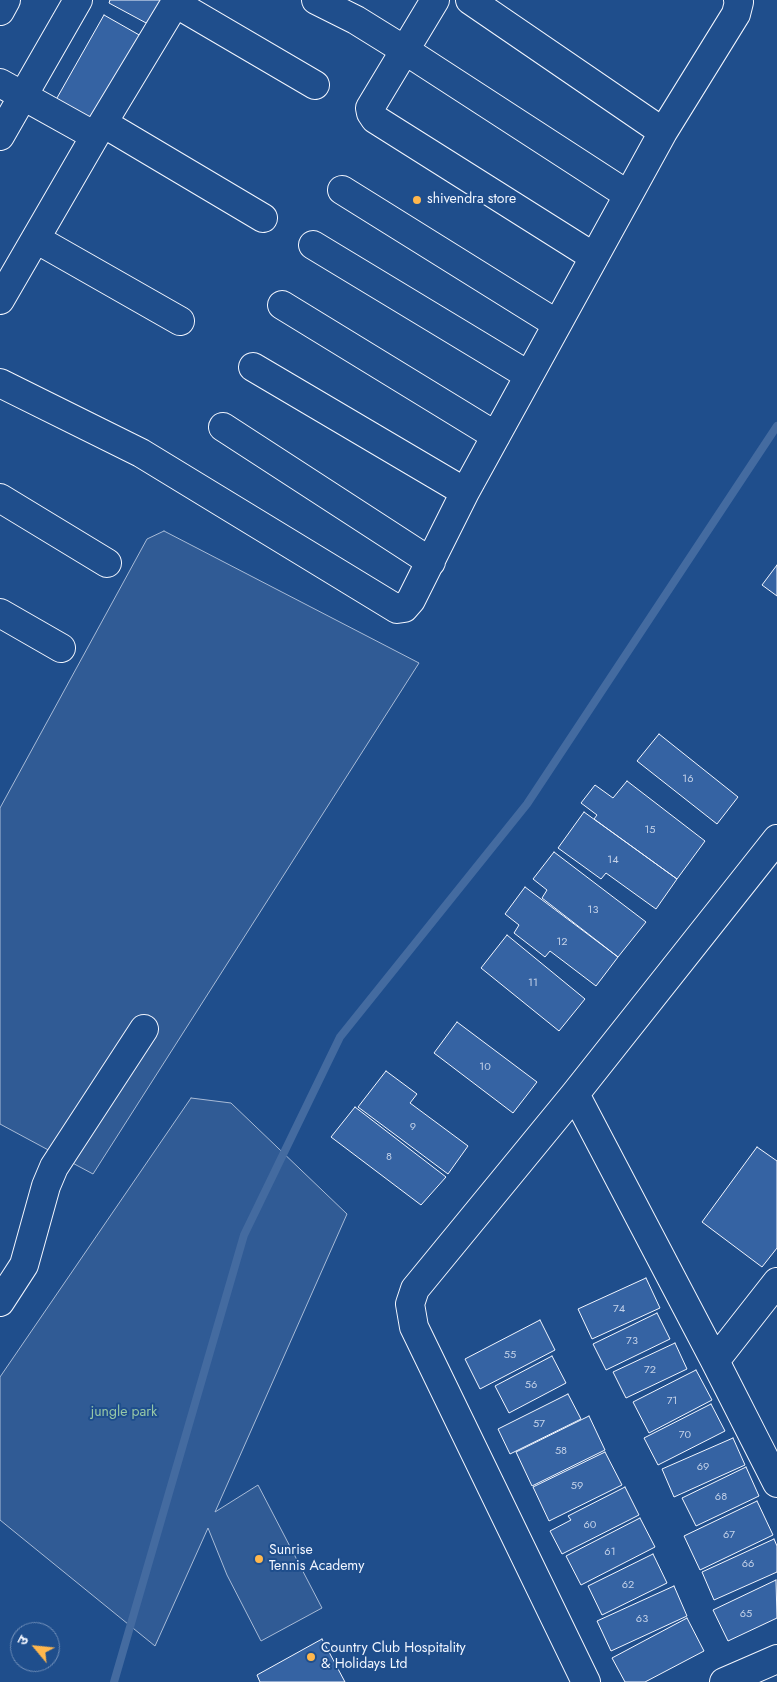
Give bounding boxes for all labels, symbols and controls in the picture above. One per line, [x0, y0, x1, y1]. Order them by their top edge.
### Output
place label: shivendra store [427, 192, 516, 208]
marker: shivendra store [411, 194, 423, 206]
house number: 16 [682, 772, 694, 786]
house number: 15 [644, 823, 656, 837]
house number: 14 [607, 853, 619, 867]
house number: 13 [588, 903, 598, 917]
house number: 12 [556, 935, 568, 949]
house number: 11 [528, 976, 538, 990]
house number: 10 [479, 1060, 491, 1074]
house number: 9 [410, 1120, 416, 1134]
house number: 8 [386, 1150, 392, 1164]
house number: 74 [613, 1302, 625, 1316]
house number: 73 [626, 1334, 638, 1348]
house number: 55 [504, 1348, 516, 1362]
house number: 72 [644, 1363, 656, 1377]
house number: 56 [525, 1378, 537, 1392]
house number: 71 [667, 1394, 677, 1408]
park label: jungle park [91, 1405, 157, 1421]
house number: 57 [533, 1417, 545, 1431]
house number: 70 [679, 1428, 691, 1442]
house number: 58 [555, 1444, 567, 1458]
house number: 69 [697, 1460, 709, 1474]
house number: 59 [571, 1479, 583, 1493]
house number: 68 [715, 1490, 727, 1504]
house number: 60 [584, 1518, 596, 1532]
house number: 67 [723, 1528, 735, 1542]
place label: Sunrise Tennis Academy [269, 1543, 364, 1575]
house number: 61 [604, 1545, 616, 1559]
marker: Sunrise Tennis Academy [253, 1553, 265, 1565]
house number: 66 [742, 1557, 754, 1571]
house number: 62 [622, 1578, 634, 1592]
house number: 65 [740, 1607, 752, 1621]
house number: 63 [636, 1612, 648, 1626]
north arrow [10, 1622, 60, 1672]
text: उ [12, 1632, 33, 1649]
place label: Country Club Hospitality & Holidays Ltd [321, 1641, 466, 1674]
marker: Country Club Hospitality & Holidays Ltd [305, 1651, 317, 1663]

